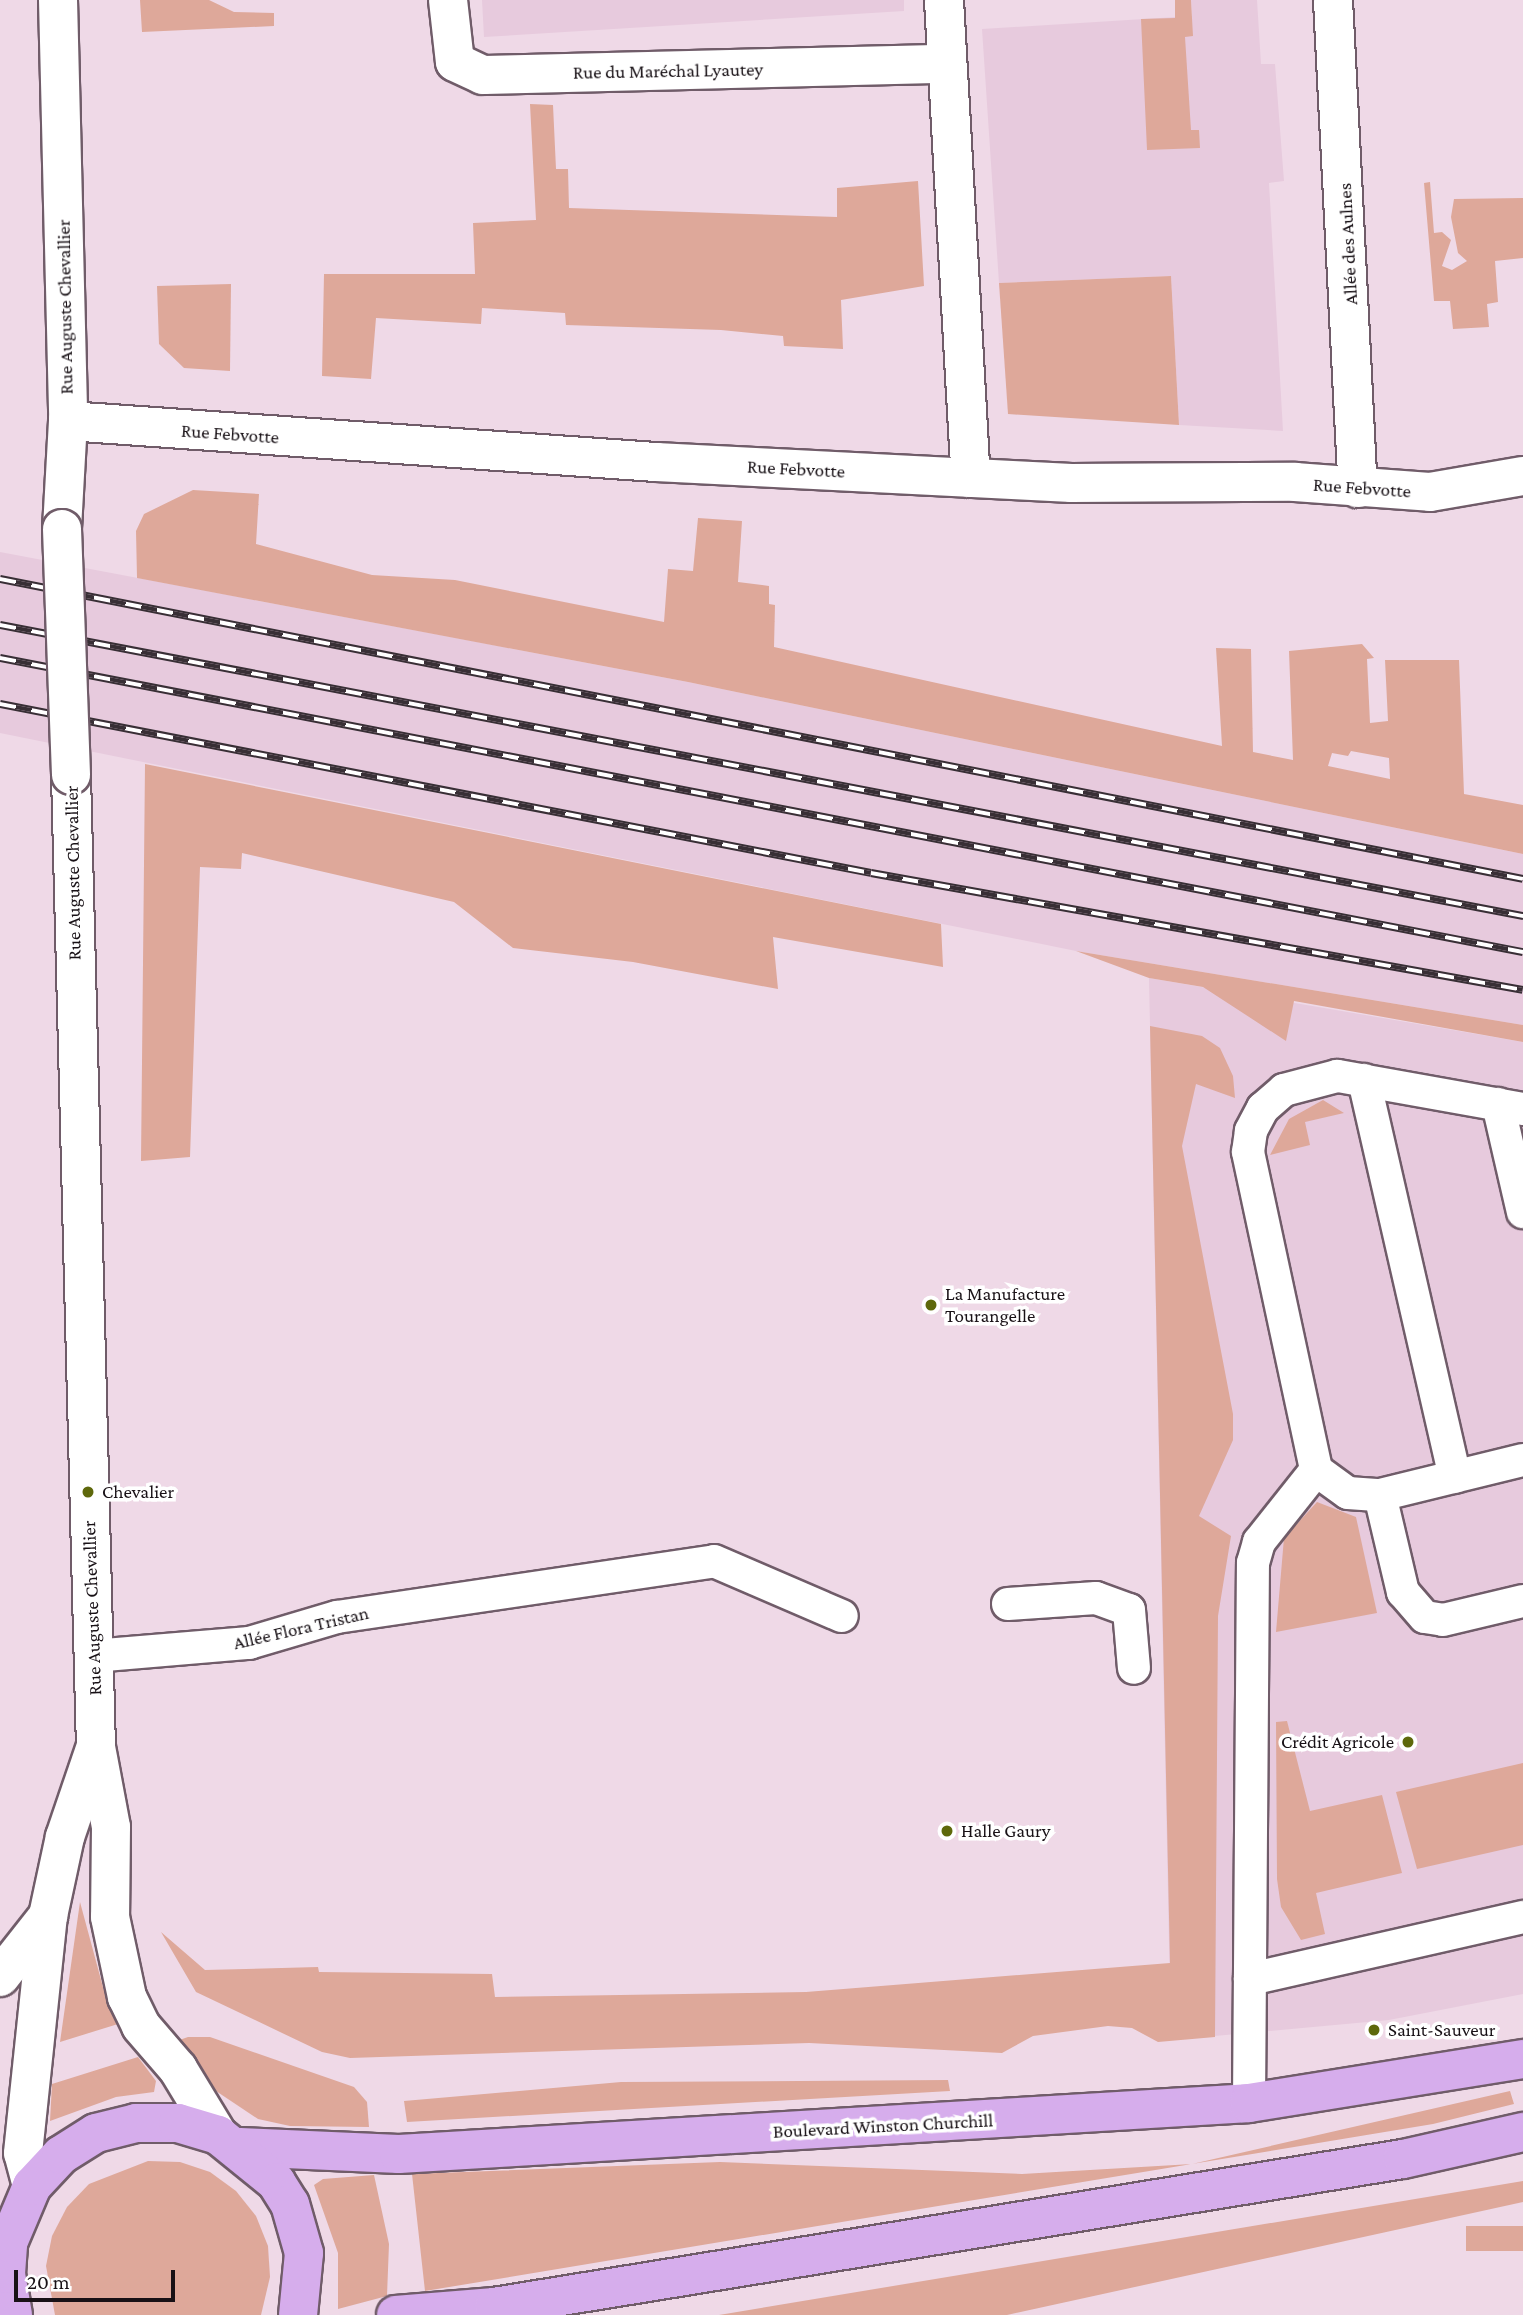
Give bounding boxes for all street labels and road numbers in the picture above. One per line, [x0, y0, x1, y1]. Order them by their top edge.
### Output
street label: Rue du Maréchal Lyautey [573, 58, 763, 84]
street label: Allée des Aulnes [1333, 182, 1363, 306]
street label: Rue Auguste Chevallier [52, 219, 78, 395]
street label: Rue Febvotte [180, 419, 280, 449]
street label: Rue Febvotte [746, 455, 846, 483]
street label: Rue Febvotte [1312, 473, 1412, 503]
street label: Rue Auguste Chevallier [60, 785, 86, 961]
street label: Rue Auguste Chevallier [78, 1520, 106, 1696]
street label: Allée Flora Tristan [231, 1601, 371, 1655]
street label: Boulevard Winston Churchill [772, 2109, 994, 2143]

